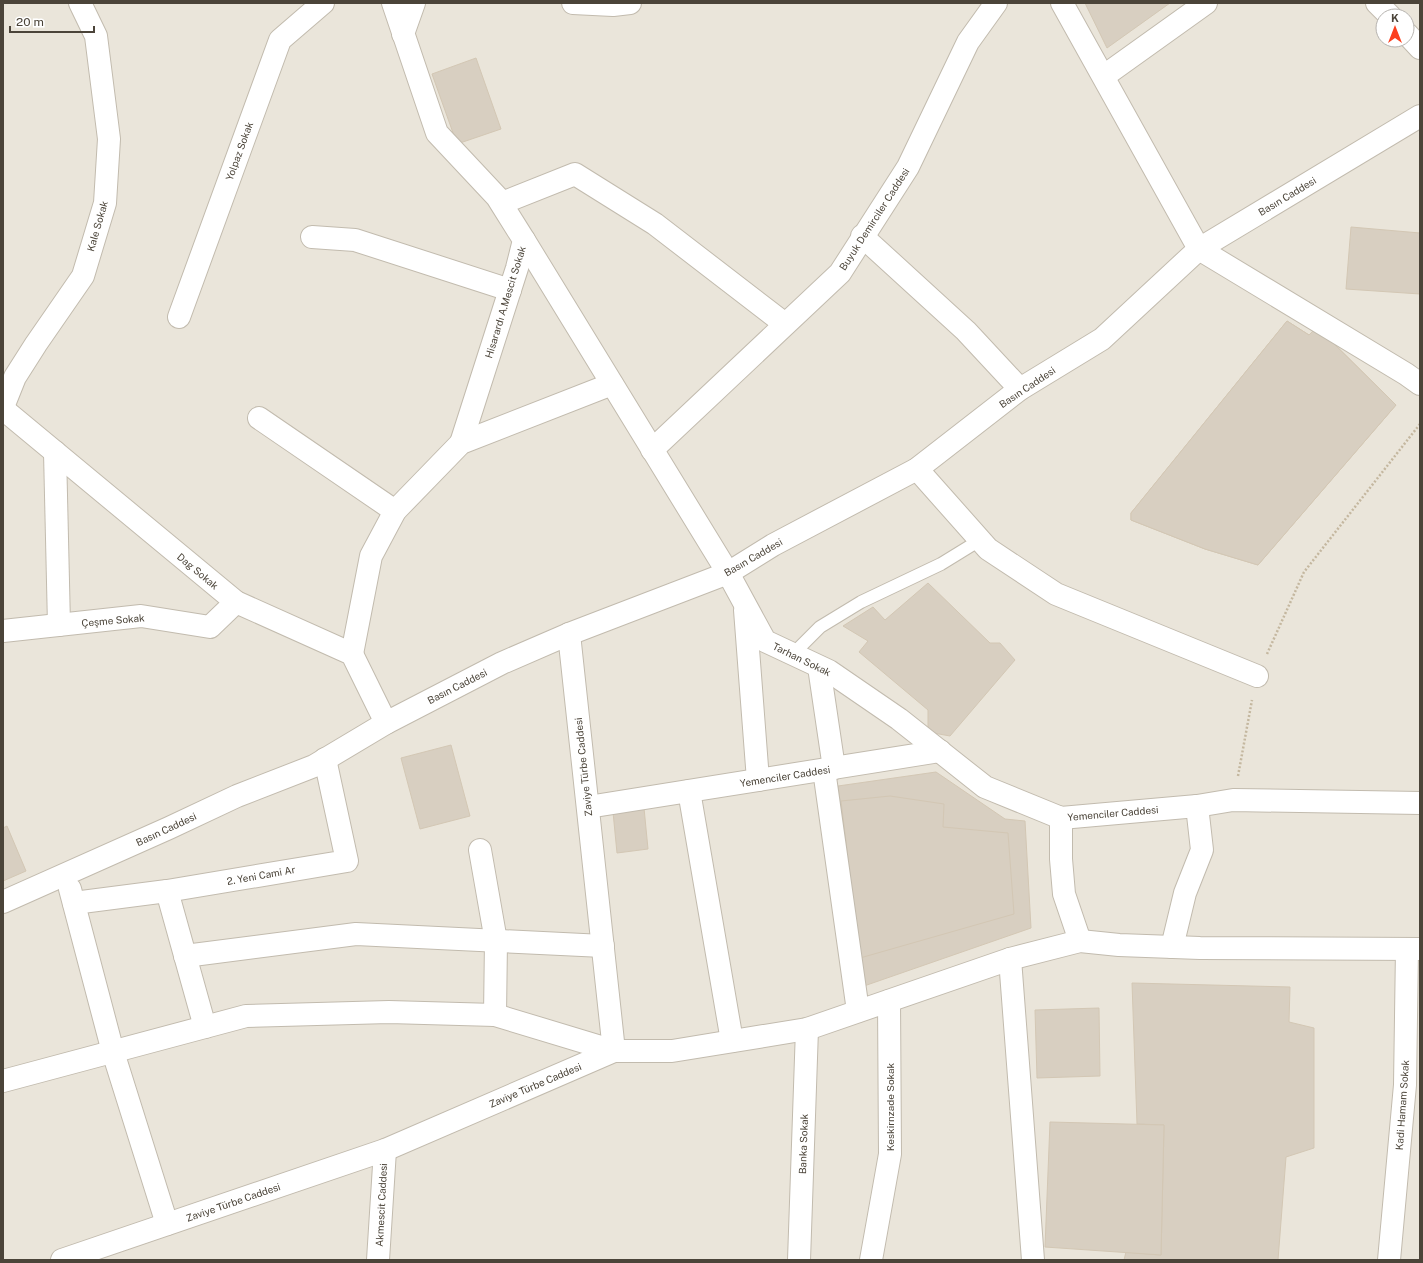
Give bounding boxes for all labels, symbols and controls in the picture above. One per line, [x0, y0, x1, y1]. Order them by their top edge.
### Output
scale bar [10, 8, 94, 34]
north arrow [1375, 8, 1415, 48]
text: K [1391, 12, 1399, 24]
text: 20 m [16, 15, 44, 29]
street label: Yolpaz Sokak [223, 120, 255, 182]
street label: Buyuk Demirciler Caddesi [836, 166, 912, 272]
street label: Basın Caddesi [1256, 174, 1318, 218]
street label: Kale Sokak [84, 199, 110, 253]
street label: Hisarardı A.Mescit Sokak [482, 244, 528, 360]
street label: Basın Caddesi [997, 364, 1057, 410]
street label: Basın Caddesi [722, 535, 784, 579]
street label: Dag Sokak [175, 550, 221, 592]
street label: Çeşme Sokak [81, 611, 145, 629]
street label: Tarhan Sokak [771, 640, 833, 678]
street label: Basın Caddesi [425, 666, 489, 706]
street label: Zaviye Türbe Caddesi [572, 717, 594, 817]
street label: Yemenciler Caddesi [739, 763, 831, 789]
street label: Yemenciler Caddesi [1067, 803, 1159, 823]
street label: Basın Caddesi [134, 810, 198, 848]
street label: 2. Yeni Cami Ar [226, 863, 296, 887]
street label: Kadi Hamam Sokak [1393, 1059, 1411, 1151]
street label: Zaviye Türbe Caddesi [487, 1060, 583, 1110]
street label: Keskirnzade Sokak [884, 1062, 896, 1151]
street label: Banka Sokak [796, 1113, 810, 1174]
street label: Akmescit Caddesi [373, 1163, 389, 1247]
street label: Zaviye Türbe Caddesi [184, 1180, 282, 1224]

